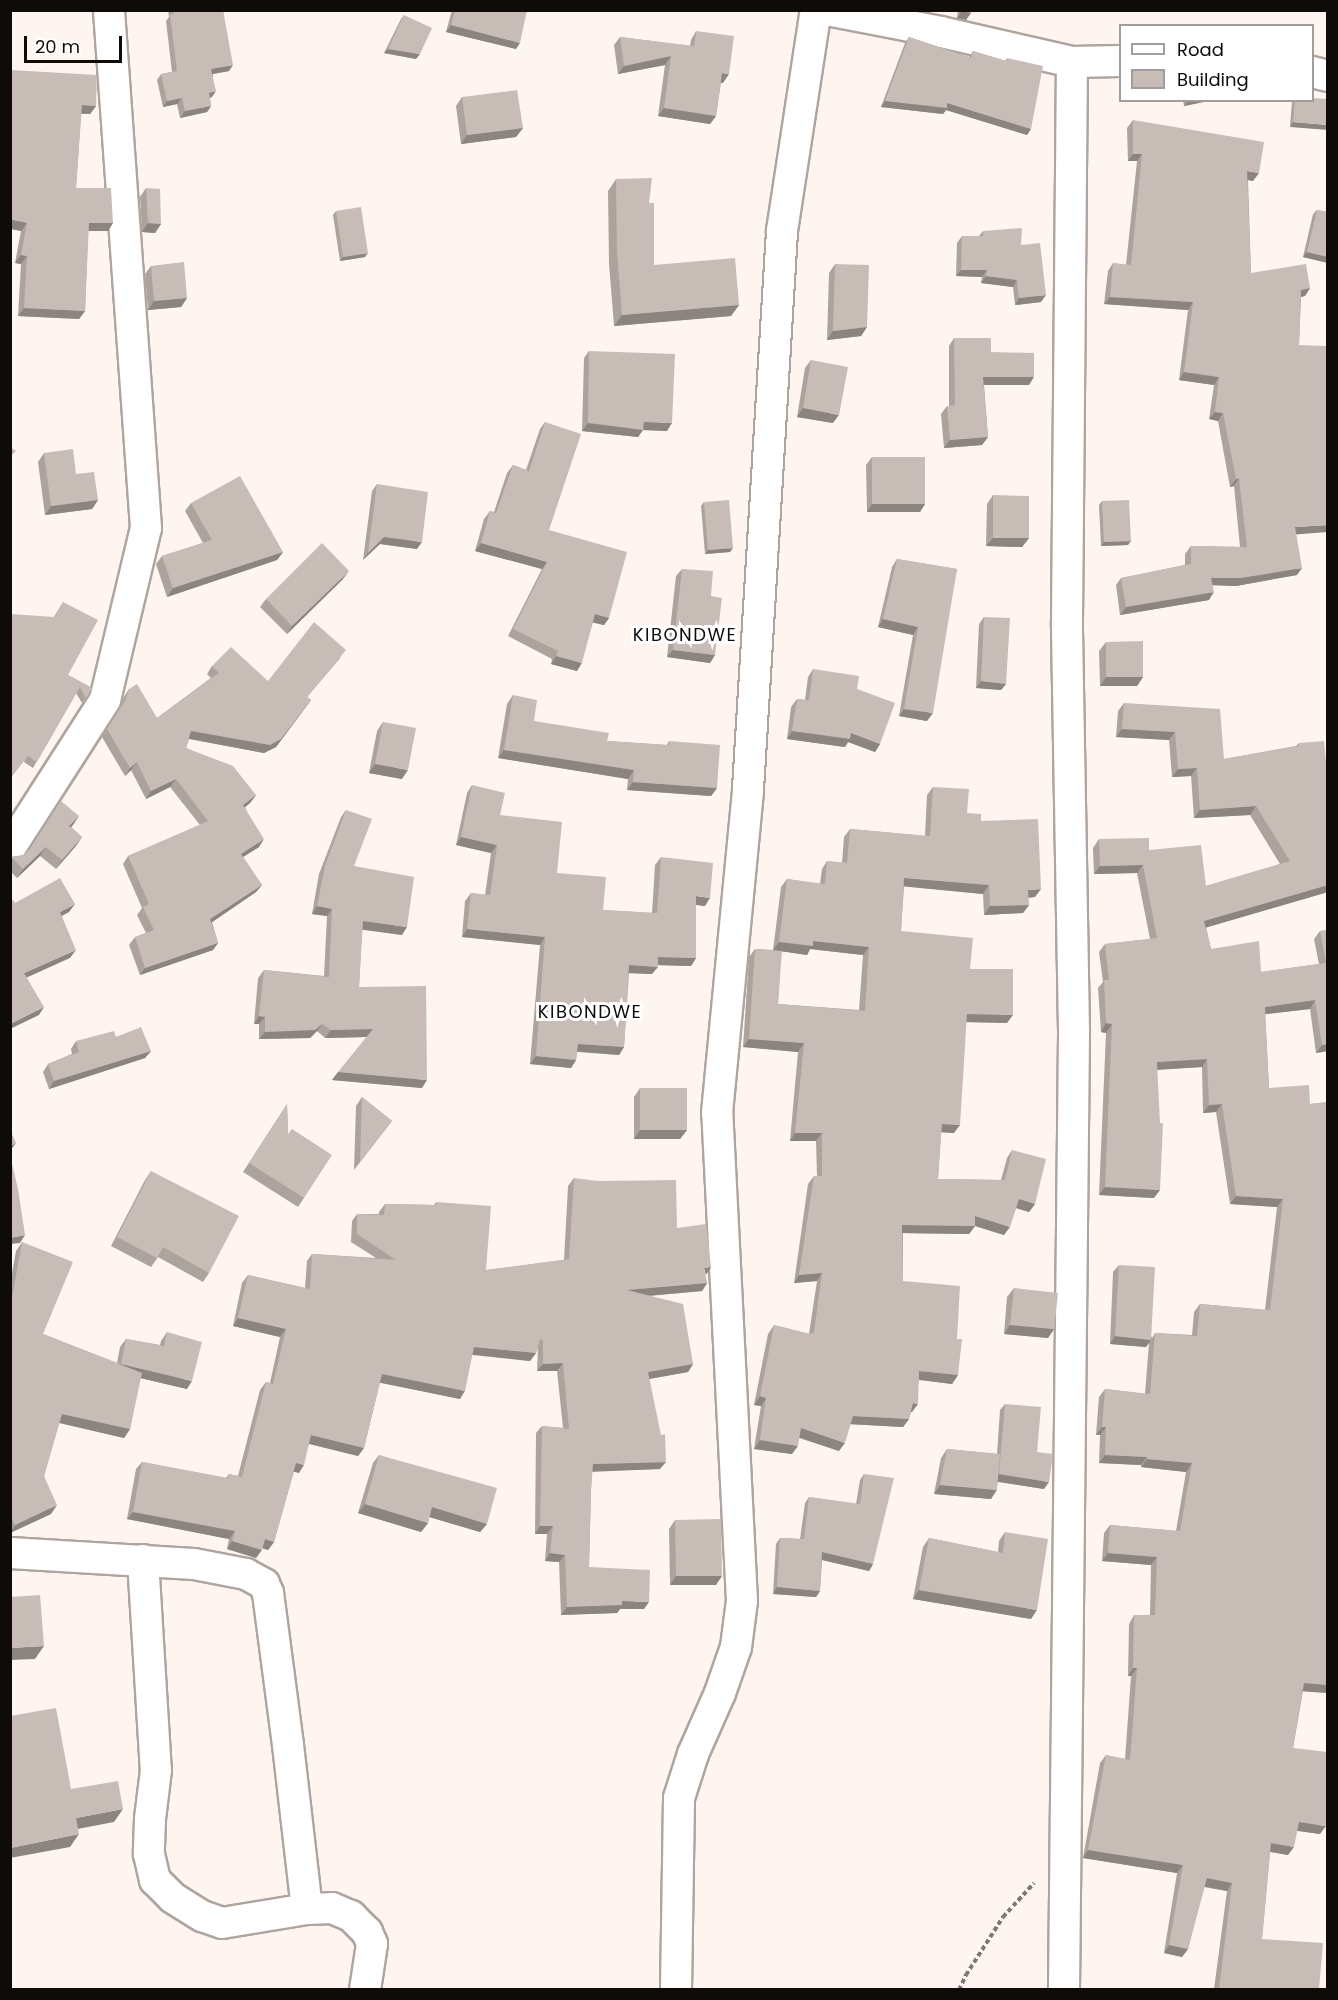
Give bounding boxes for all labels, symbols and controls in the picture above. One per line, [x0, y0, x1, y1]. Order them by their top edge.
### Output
scale bar [27, 24, 124, 62]
legend [1119, 24, 1314, 102]
text: 20 m [35, 34, 80, 59]
text: Road [1177, 37, 1224, 62]
text: Building [1177, 67, 1249, 92]
district label: KIBONDWE [633, 624, 737, 646]
district label: KIBONDWE [538, 1001, 642, 1023]

